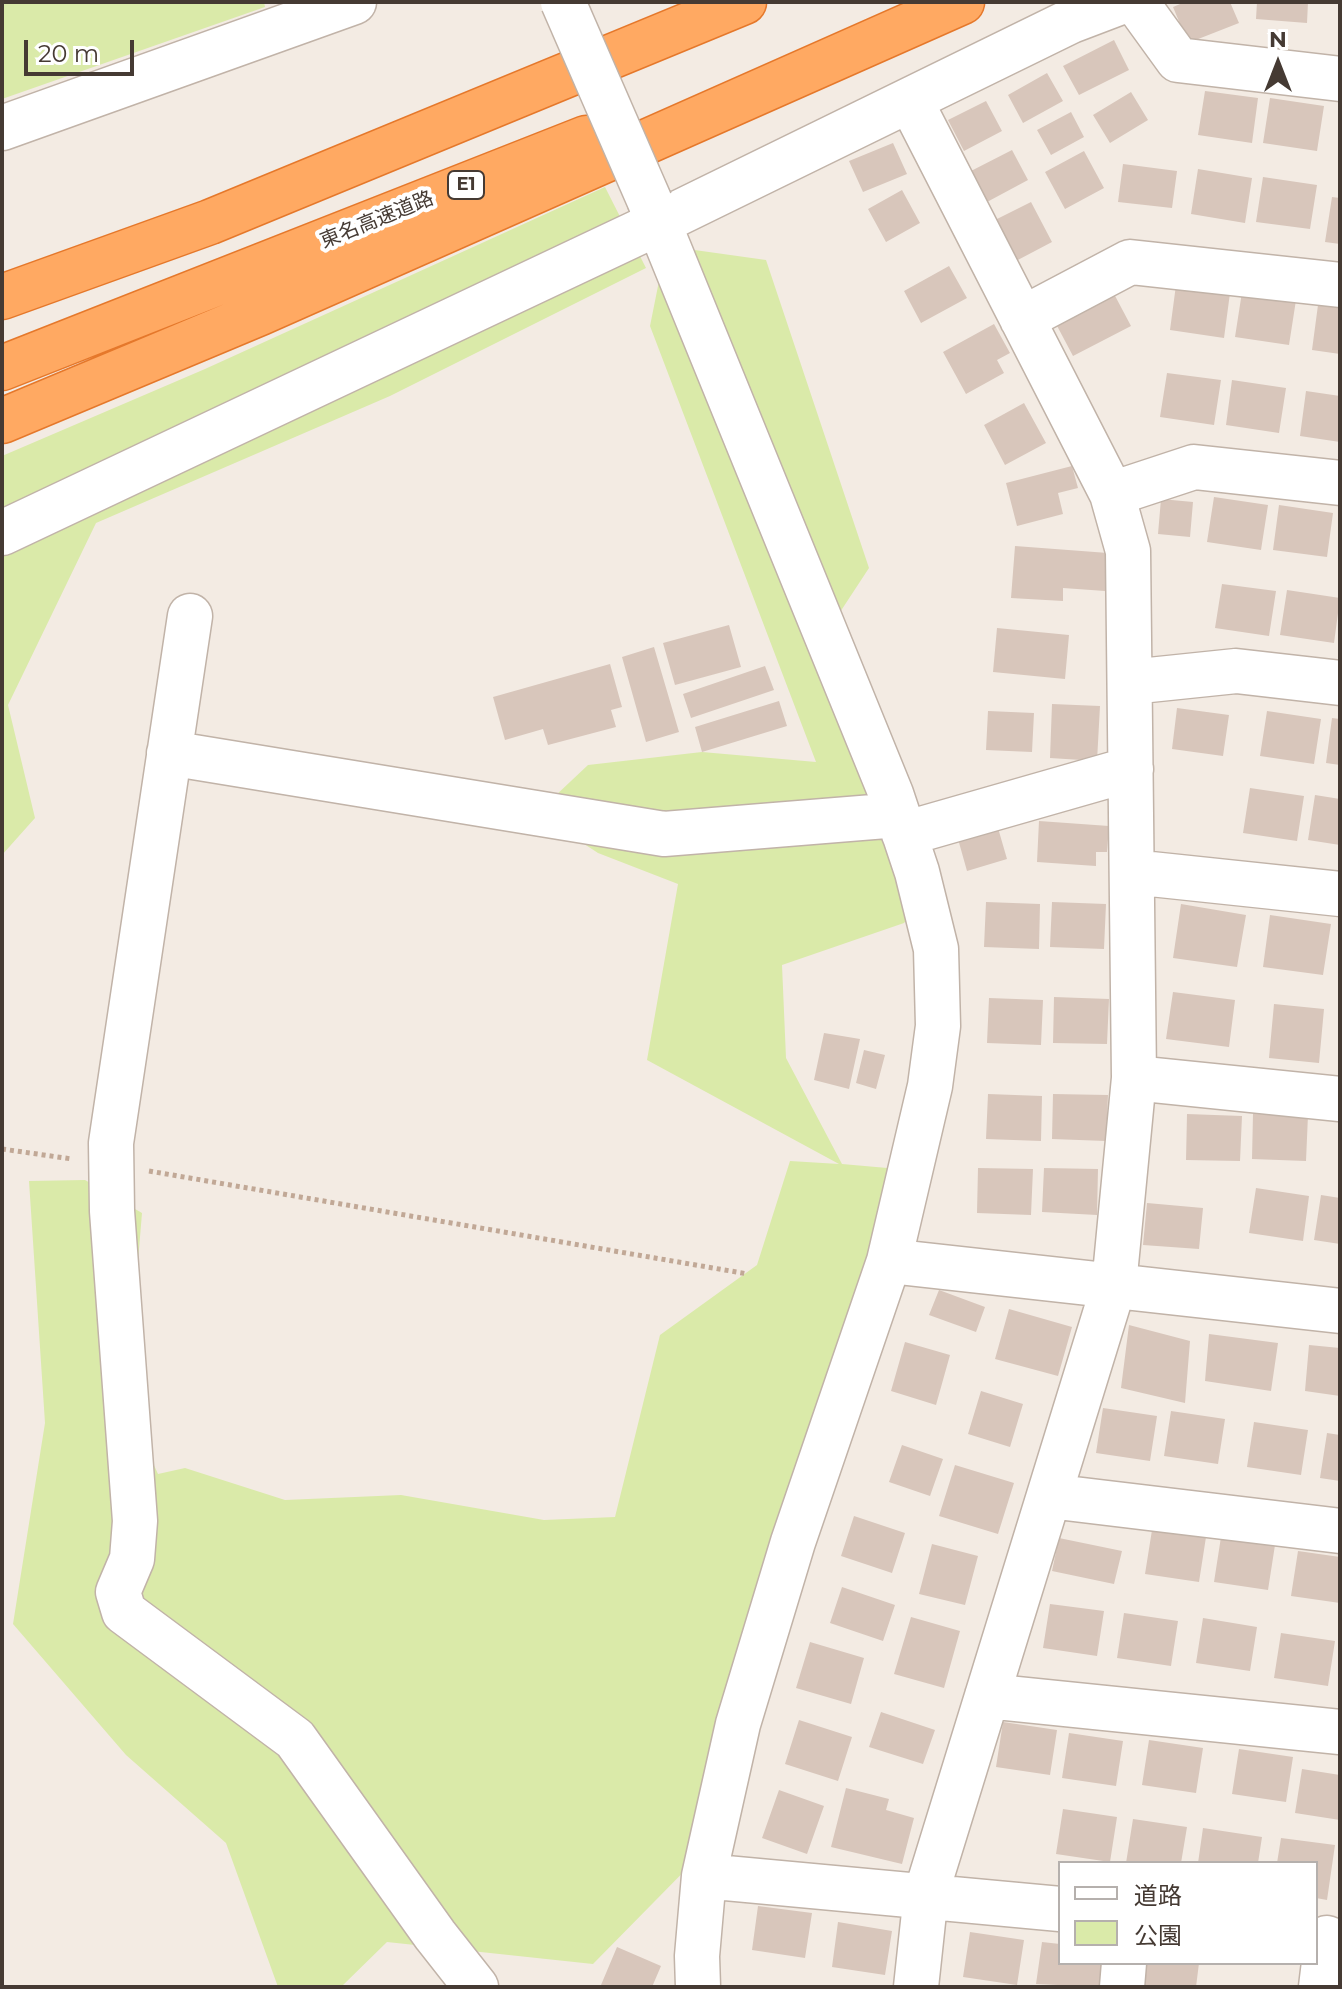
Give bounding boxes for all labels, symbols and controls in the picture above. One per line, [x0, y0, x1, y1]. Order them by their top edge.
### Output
scale bar [28, 24, 138, 74]
north arrow [1238, 24, 1318, 104]
text: N [1269, 26, 1287, 53]
text: 20 m [38, 39, 99, 68]
road number: E1 [448, 171, 484, 199]
street label: 東名高速道路 [317, 186, 437, 254]
legend [1058, 1861, 1318, 1965]
text: 道路 [1134, 1881, 1182, 1910]
text: 公園 [1134, 1921, 1182, 1950]

